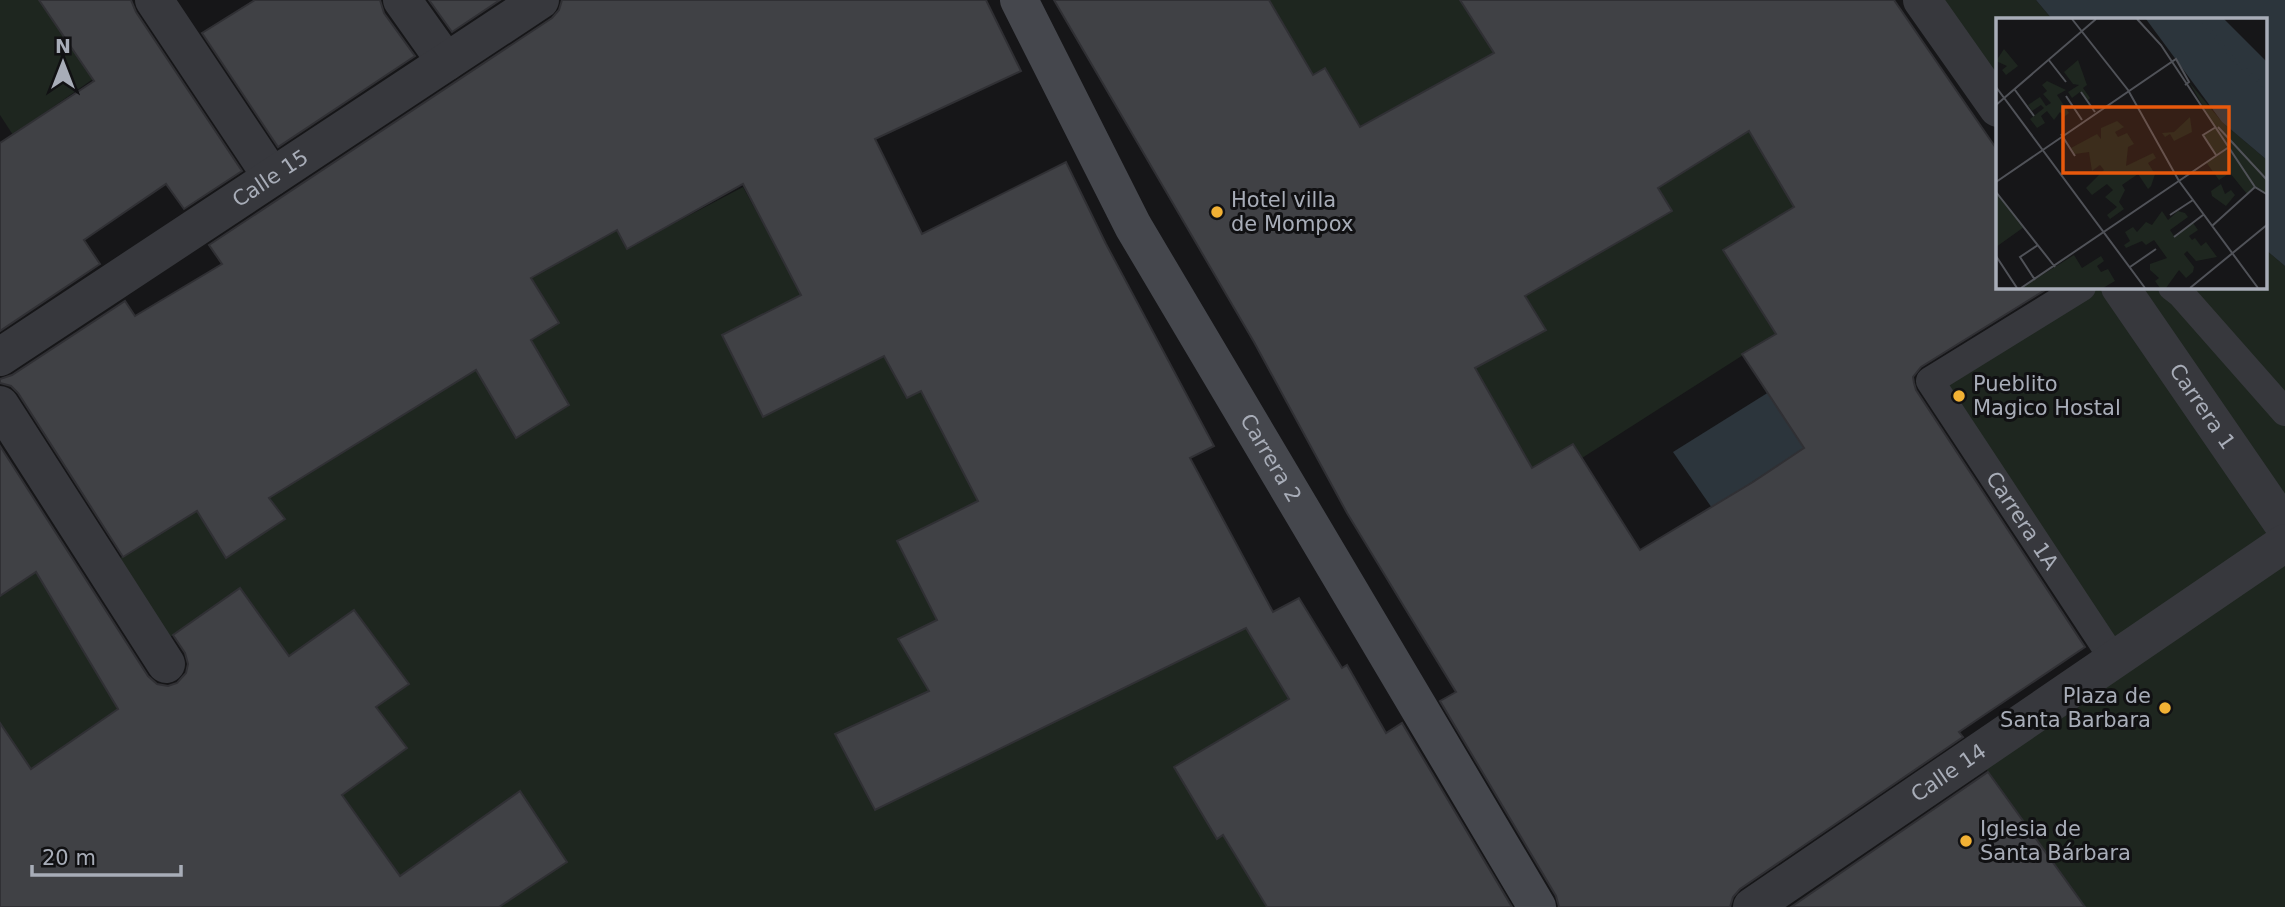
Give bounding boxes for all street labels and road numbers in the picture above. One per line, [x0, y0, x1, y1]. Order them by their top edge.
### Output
street label: Calle 15 [228, 145, 313, 212]
street label: Carrera 1 [2164, 359, 2240, 454]
street label: Carrera 2 [1235, 410, 1306, 507]
street label: Carrera 1A [1981, 467, 2064, 575]
street label: Calle 14 [1906, 739, 1991, 807]

